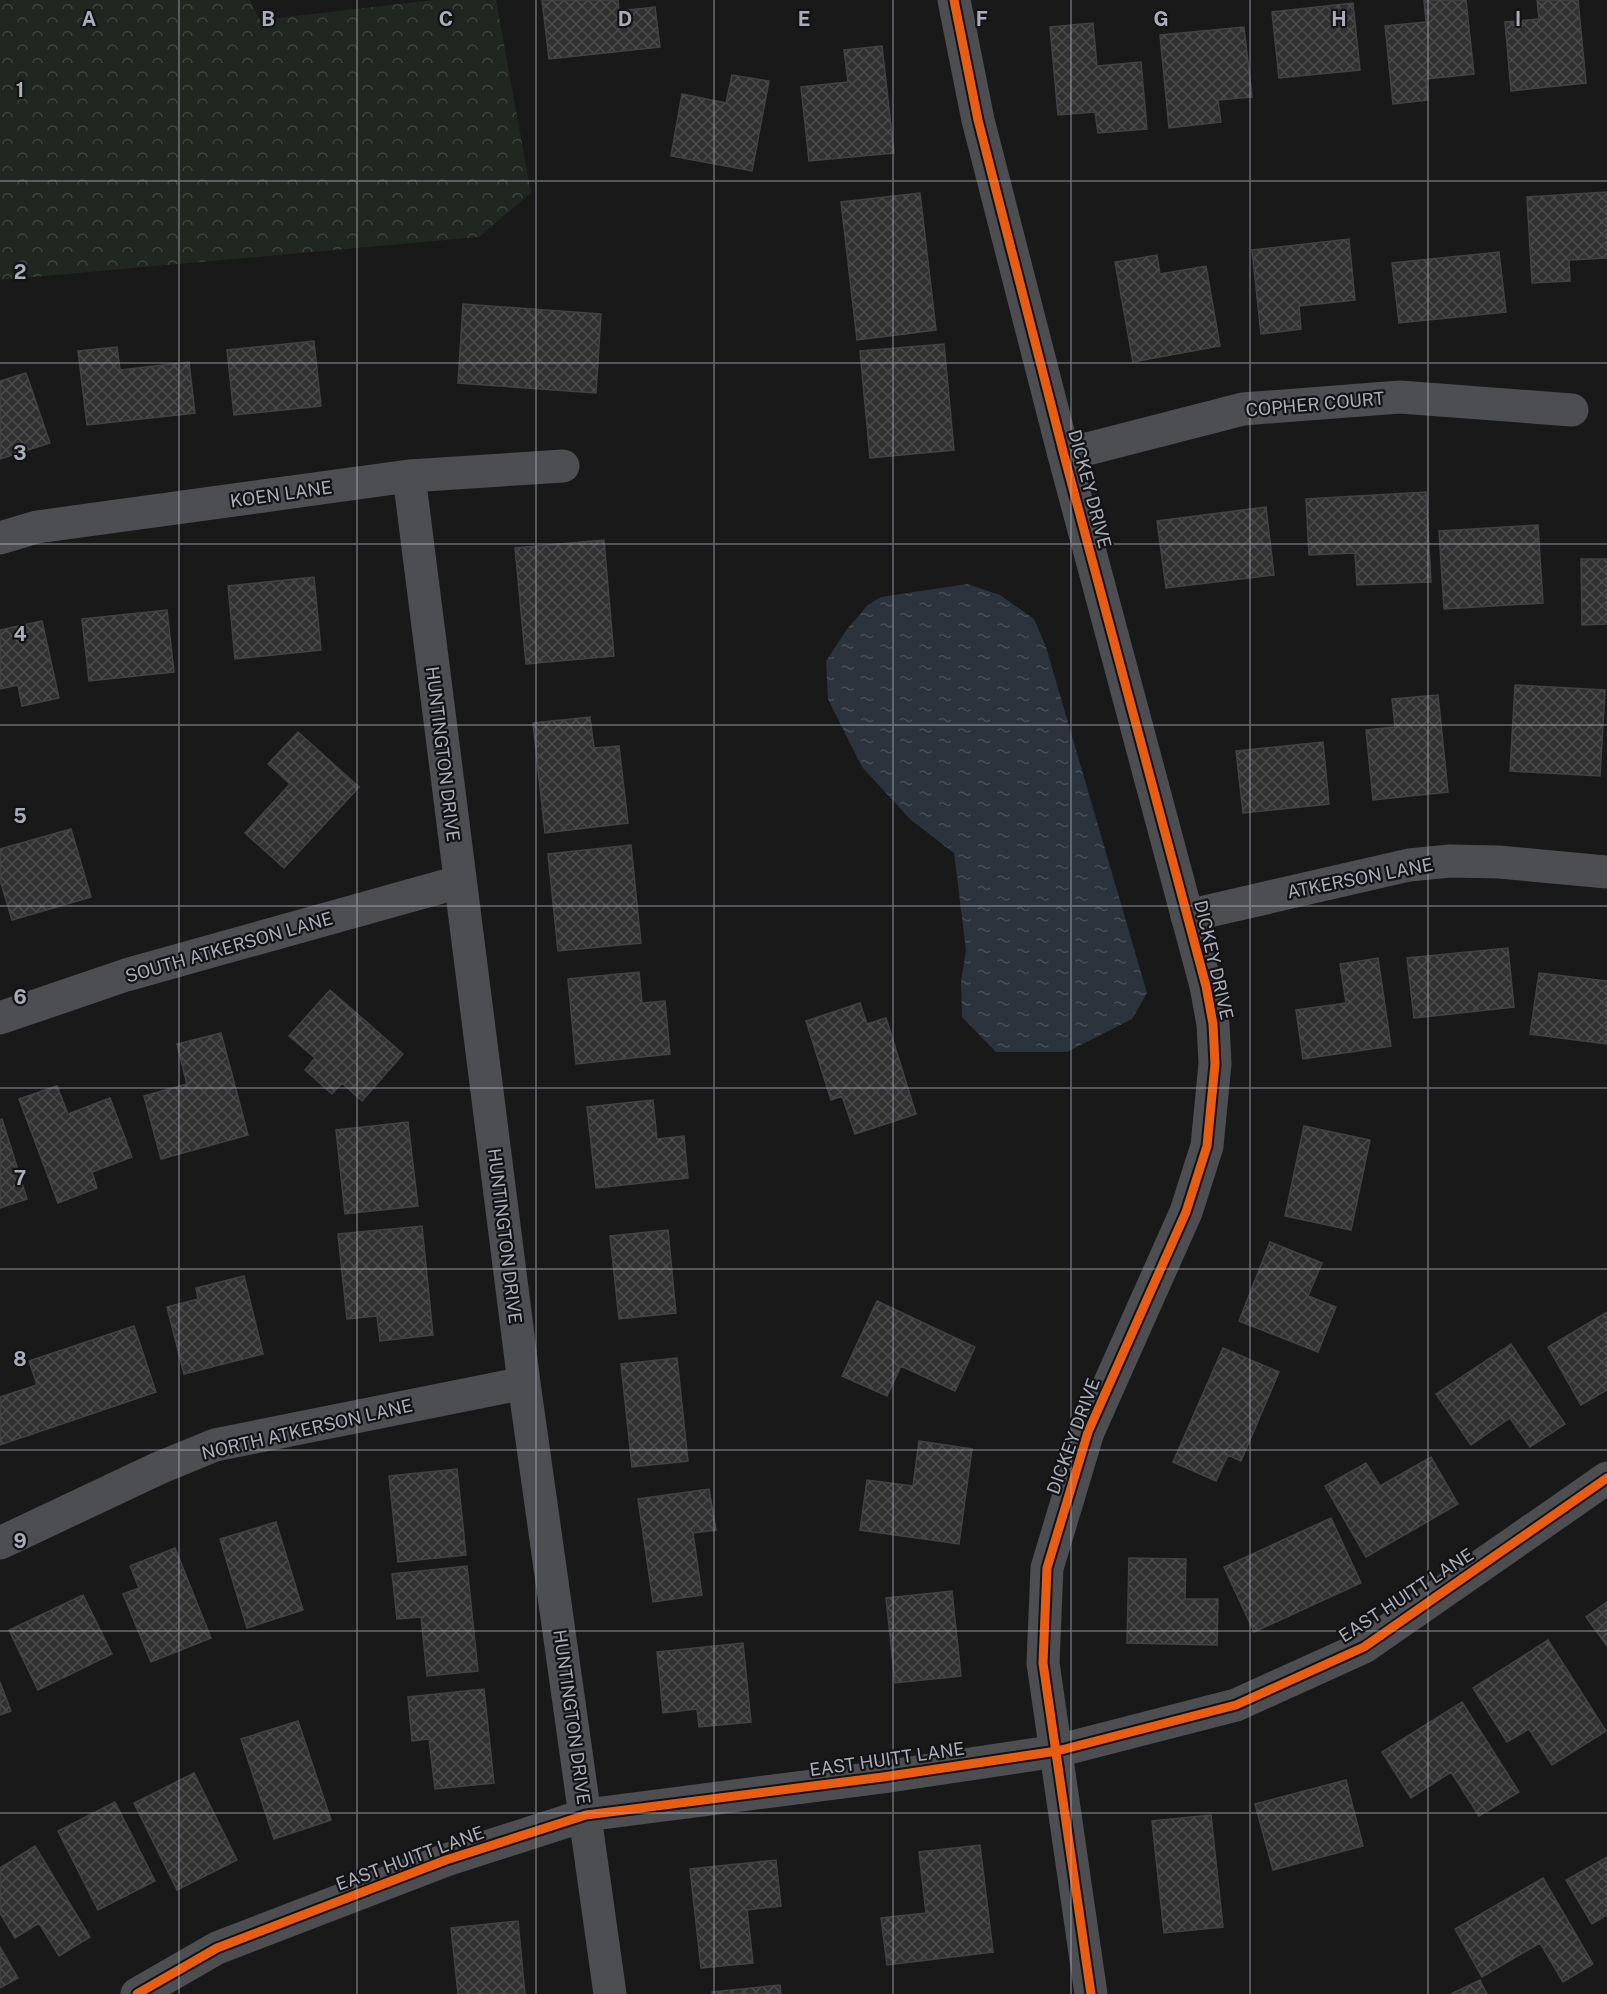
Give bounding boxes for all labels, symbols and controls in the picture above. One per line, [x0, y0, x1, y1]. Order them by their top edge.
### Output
text: A [82, 7, 96, 31]
text: B [261, 7, 275, 31]
text: C [439, 7, 453, 31]
text: D [618, 7, 632, 31]
text: E [798, 7, 810, 31]
text: F [976, 7, 988, 31]
text: G [1153, 7, 1169, 31]
text: H [1331, 7, 1347, 31]
text: I [1515, 7, 1521, 31]
text: 1 [16, 78, 24, 102]
text: 2 [14, 260, 26, 284]
street label: COPHER COURT [1245, 387, 1386, 421]
street label: DICKEY DRIVE [1064, 427, 1116, 551]
text: 3 [13, 441, 27, 465]
street label: KOEN LANE [229, 476, 333, 512]
text: 4 [13, 622, 27, 646]
street label: HUNTINGTON DRIVE [422, 665, 464, 843]
text: 5 [13, 804, 27, 828]
street label: ATKERSON LANE [1285, 854, 1435, 902]
street label: DICKEY DRIVE [1190, 898, 1238, 1022]
street label: SOUTH ATKERSON LANE [123, 907, 335, 987]
text: 6 [13, 985, 27, 1009]
street label: HUNTINGTON DRIVE [484, 1147, 526, 1325]
text: 7 [14, 1166, 26, 1190]
text: 8 [13, 1347, 27, 1371]
street label: DICKEY DRIVE [1042, 1375, 1104, 1497]
street label: NORTH ATKERSON LANE [199, 1394, 415, 1464]
text: 9 [13, 1529, 27, 1553]
street label: EAST HUITT LANE [1335, 1544, 1477, 1646]
street label: HUNTINGTON DRIVE [549, 1628, 595, 1806]
street label: EAST HUITT LANE [808, 1738, 966, 1780]
street label: EAST HUITT LANE [333, 1821, 487, 1895]

